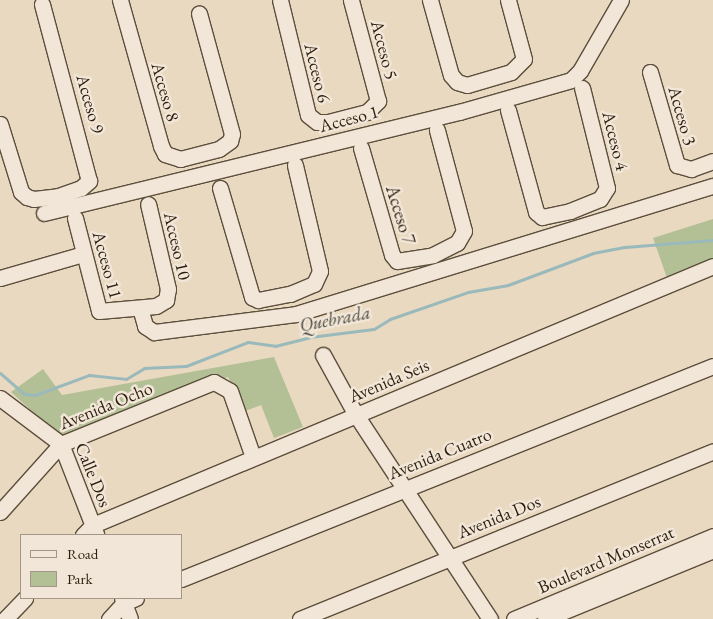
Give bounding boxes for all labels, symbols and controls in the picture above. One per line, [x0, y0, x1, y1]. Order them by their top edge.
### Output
street label: Acceso 5 [366, 18, 402, 82]
street label: Acceso 6 [299, 41, 335, 105]
street label: Acceso 8 [146, 60, 184, 124]
street label: Acceso 9 [71, 72, 109, 136]
street label: Acceso 3 [663, 84, 701, 148]
street label: Acceso 1 [317, 101, 381, 137]
street label: Acceso 4 [597, 109, 633, 173]
street label: Acceso 7 [381, 183, 419, 247]
street label: Acceso 10 [159, 210, 195, 282]
street label: Acceso 11 [88, 229, 126, 301]
water label: Quebrada [298, 301, 372, 337]
street label: Avenida Seis [346, 354, 432, 408]
street label: Avenida Ocho [56, 378, 156, 434]
street label: Avenida Cuatro [385, 423, 495, 485]
street label: Calle Dos [70, 440, 116, 510]
street label: Avenida Dos [454, 491, 544, 543]
street label: Boulevard Monserrat [535, 522, 677, 598]
legend [20, 534, 182, 599]
text: Road [67, 544, 98, 563]
text: Park [67, 569, 93, 588]

